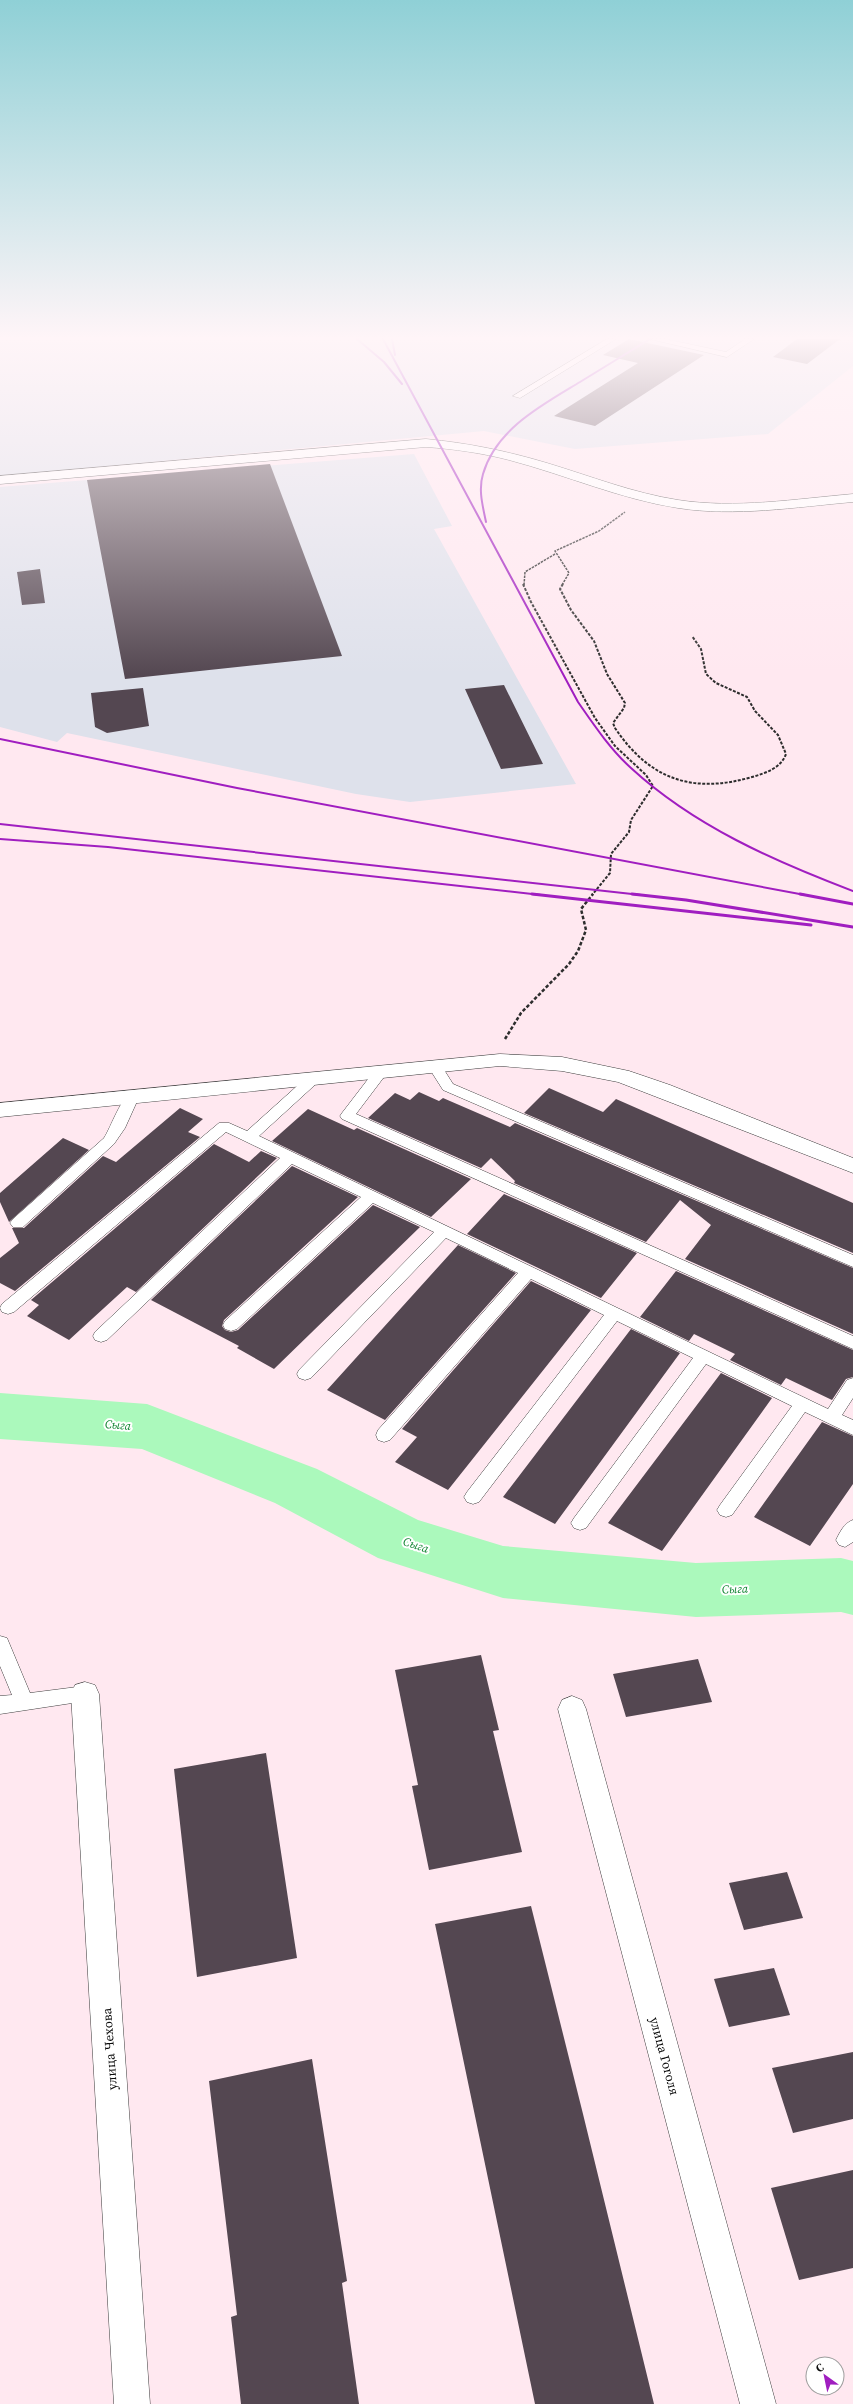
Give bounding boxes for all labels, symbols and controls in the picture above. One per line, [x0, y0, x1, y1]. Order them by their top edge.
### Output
water label: Сыга [104, 1416, 132, 1434]
water label: Сыга [401, 1533, 432, 1557]
water label: Сыга [722, 1581, 749, 1597]
street label: улица Чехова [98, 2007, 121, 2091]
street label: улица Гоголя [646, 2015, 683, 2097]
north arrow [805, 2356, 845, 2396]
text: С [813, 2360, 827, 2376]

